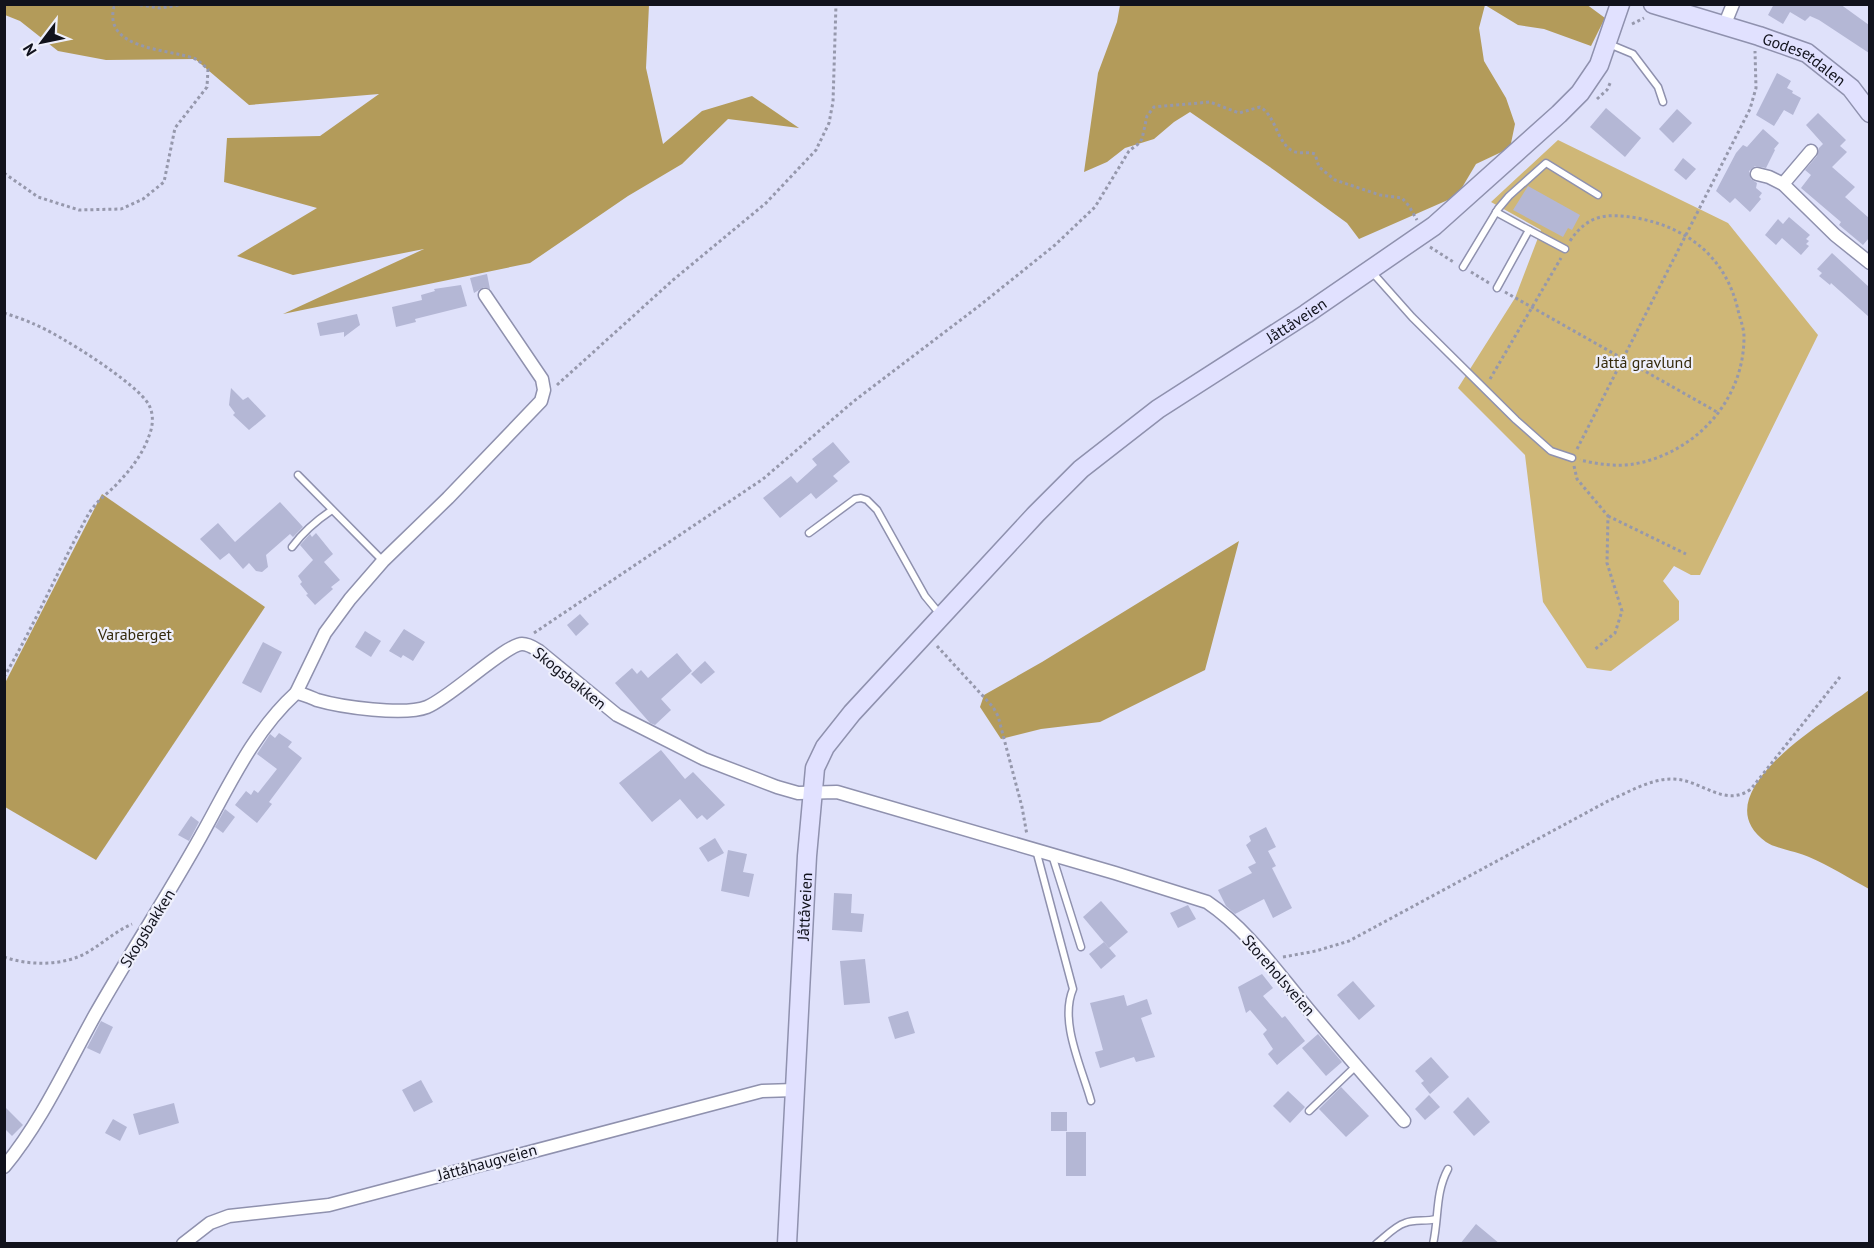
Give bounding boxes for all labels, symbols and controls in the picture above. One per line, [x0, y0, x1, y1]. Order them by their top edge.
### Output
north arrow [12, 12, 72, 72]
street label: Godesetdalen [1760, 28, 1850, 90]
text: N [18, 40, 41, 60]
street label: Jåttåveien [1261, 293, 1330, 348]
park label: Jåttå gravlund [1595, 352, 1692, 372]
park label: Varaberget [97, 624, 173, 644]
street label: Skogsbakken [529, 642, 611, 714]
street label: Jåttåveien [793, 872, 816, 942]
street label: Skogsbakken [115, 885, 179, 971]
street label: Storeholsveien [1238, 930, 1320, 1020]
street label: Jåttåhaugveien [434, 1139, 539, 1185]

